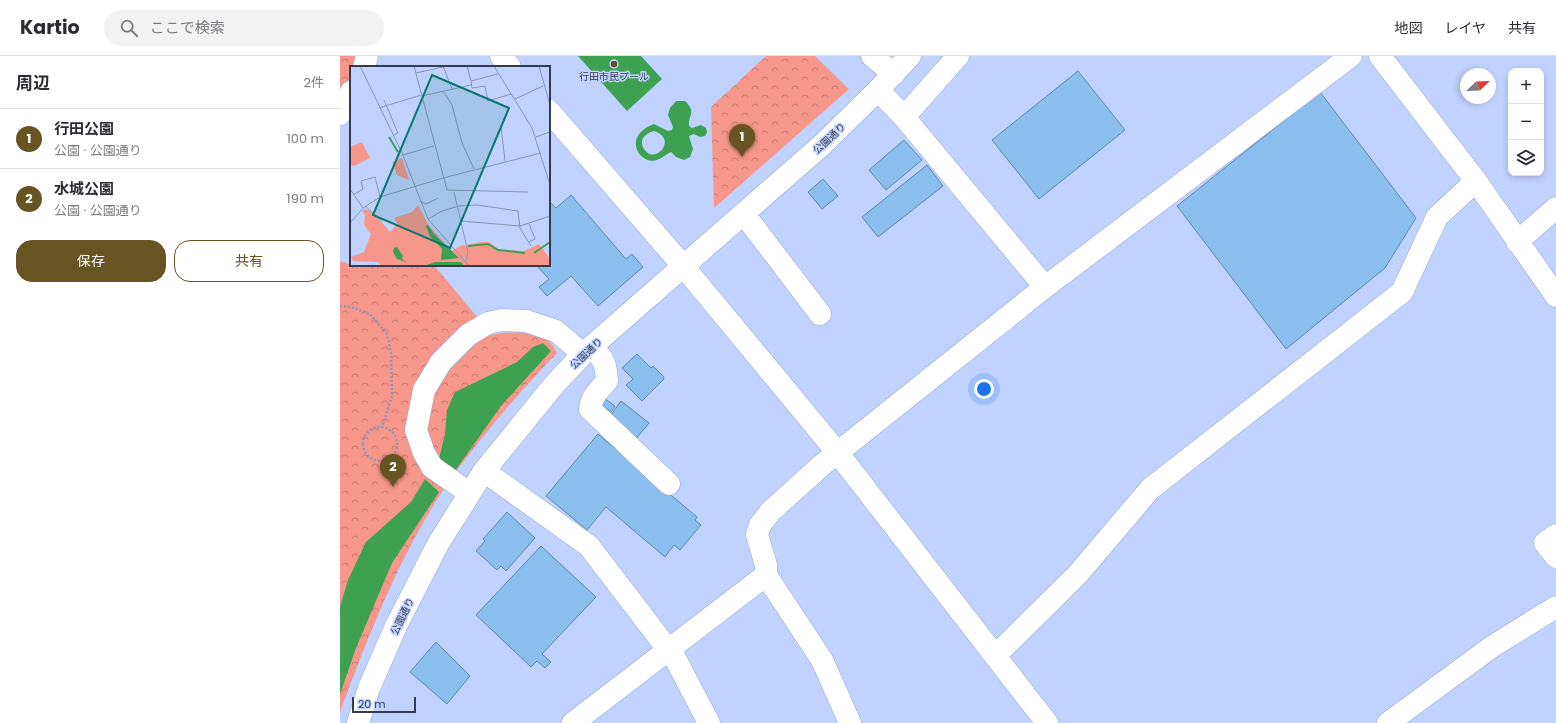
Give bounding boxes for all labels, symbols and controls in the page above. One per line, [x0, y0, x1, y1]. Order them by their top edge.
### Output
search box [104, 10, 384, 46]
text: Kartio [20, 14, 80, 41]
icon: search [118, 17, 140, 39]
text: ここで検索 [150, 17, 225, 38]
text: 地図 [1394, 18, 1422, 38]
text: レイヤ [1444, 18, 1486, 38]
text: 共有 [1508, 18, 1536, 38]
marker: 行田市民プール [609, 59, 619, 69]
inset map [350, 66, 550, 266]
north arrow [1460, 68, 1496, 104]
map controls [1508, 68, 1544, 176]
button: + [1508, 68, 1544, 104]
place label: 行田市民プール [579, 69, 649, 84]
text: 周辺 [16, 71, 50, 95]
text: 2件 [304, 73, 324, 92]
button: − [1508, 104, 1544, 140]
text: 行田公園 [54, 118, 114, 139]
street label: 公園通り [810, 119, 849, 157]
pin: 1 [729, 124, 755, 157]
text: 1 [27, 129, 31, 148]
text: 100 m [287, 129, 324, 148]
button: layers [1508, 140, 1544, 176]
text: 公園 · 公園通り [54, 141, 142, 160]
text: 水城公園 [54, 178, 114, 199]
text: 2 [25, 189, 33, 208]
text: 190 m [287, 189, 324, 208]
text: 公園 · 公園通り [54, 201, 142, 220]
button: 保存 [16, 240, 166, 282]
button: 共有 [174, 240, 324, 282]
street label: 公園通り [567, 334, 606, 372]
your location [974, 379, 994, 399]
pin: 2 [380, 454, 406, 487]
street label: 公園通り [387, 595, 418, 637]
scale bar [352, 695, 416, 714]
text: 20 m [358, 696, 386, 712]

